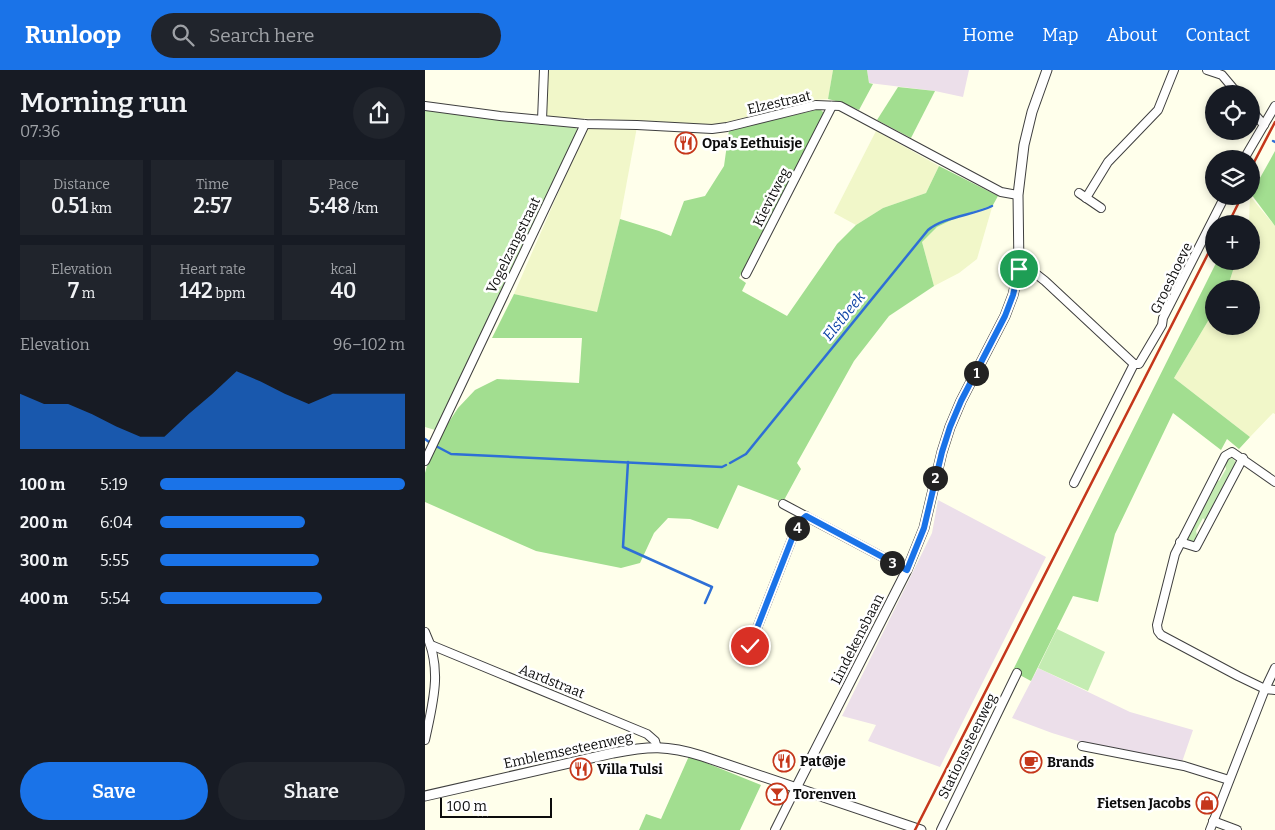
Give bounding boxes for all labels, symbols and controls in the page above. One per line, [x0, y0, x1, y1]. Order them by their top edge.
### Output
search box [151, 13, 501, 58]
text: Runloop [25, 21, 121, 49]
icon: search [169, 21, 197, 49]
text: Search here [209, 24, 315, 47]
text: Home [963, 24, 1014, 46]
text: Map [1042, 24, 1078, 46]
text: About [1106, 24, 1157, 46]
text: Contact [1185, 24, 1250, 46]
map controls [1205, 85, 1260, 335]
button: locate [1205, 85, 1260, 140]
text: Morning run [20, 86, 187, 119]
button: share [353, 87, 405, 139]
street label: Elzestraat [746, 87, 813, 118]
text: 07:36 [20, 122, 60, 141]
restaurant icon: Opa's Eethuisje [674, 131, 698, 155]
place label: Opa's Eethuisje [702, 135, 802, 152]
button: layers [1205, 150, 1260, 205]
street label: Kievitweg [749, 165, 794, 230]
text: Distance [53, 176, 110, 193]
text: Time [196, 176, 229, 193]
text: Pace [328, 176, 359, 193]
text: 0.51 [51, 193, 88, 219]
text: 2:57 [193, 193, 232, 219]
text: 5:48 [309, 193, 350, 219]
street label: Vogelzangstraat [483, 194, 544, 296]
text: km [88, 200, 112, 217]
text: /km [350, 200, 378, 217]
button: + [1205, 215, 1260, 270]
street label: Groeshoeve [1147, 240, 1196, 317]
pin [998, 248, 1040, 290]
icon: arrive [1005, 255, 1033, 283]
text: Elevation [51, 261, 112, 278]
text: Heart rate [179, 261, 246, 278]
text: kcal [330, 261, 357, 278]
text: 7 [68, 278, 79, 304]
text: 142 [180, 278, 213, 304]
text: 40 [331, 278, 357, 304]
button: − [1205, 280, 1260, 335]
text: m [79, 285, 95, 302]
text: bpm [213, 285, 245, 302]
water label: Elstbeek [819, 287, 870, 344]
text: Elevation [20, 335, 90, 354]
text: 96–102 m [333, 335, 405, 354]
pin: 1 [963, 360, 989, 386]
text: 1 [973, 365, 980, 382]
pin: 2 [923, 466, 947, 490]
text: 2 [932, 470, 939, 487]
text: 100 m [20, 475, 65, 494]
text: 5:19 [100, 475, 128, 494]
text: 200 m [20, 513, 67, 532]
text: 6:04 [100, 513, 132, 532]
pin: 4 [785, 516, 809, 540]
text: 4 [793, 520, 802, 537]
pin: 3 [879, 550, 905, 576]
text: 300 m [20, 551, 68, 570]
text: 5:55 [100, 551, 129, 570]
text: 3 [888, 555, 897, 572]
text: 400 m [20, 589, 68, 608]
text: 5:54 [100, 589, 130, 608]
street label: Lindekensbaan [827, 591, 888, 687]
pin [729, 625, 771, 667]
icon: check [736, 632, 764, 660]
street label: Aardstraat [516, 661, 587, 702]
street label: Stationssteenweg [935, 690, 1000, 802]
street label: Emblemsesteenweg [502, 728, 634, 772]
restaurant icon: Pat@je [772, 749, 796, 773]
cafe icon: Brands [1019, 750, 1043, 774]
place label: Pat@je [800, 753, 846, 770]
place label: Brands [1047, 754, 1094, 771]
restaurant icon: Villa Tulsi [569, 757, 593, 781]
place label: Villa Tulsi [597, 761, 663, 778]
button: Save [20, 762, 208, 820]
button: Share [218, 762, 405, 820]
bar icon: Torenven [765, 782, 789, 806]
place label: Torenven [793, 786, 856, 803]
shop icon: Fietsen Jacobs [1195, 791, 1219, 815]
scale bar [440, 795, 553, 818]
place label: Fietsen Jacobs [1097, 795, 1191, 812]
text: 100 m [447, 798, 487, 815]

